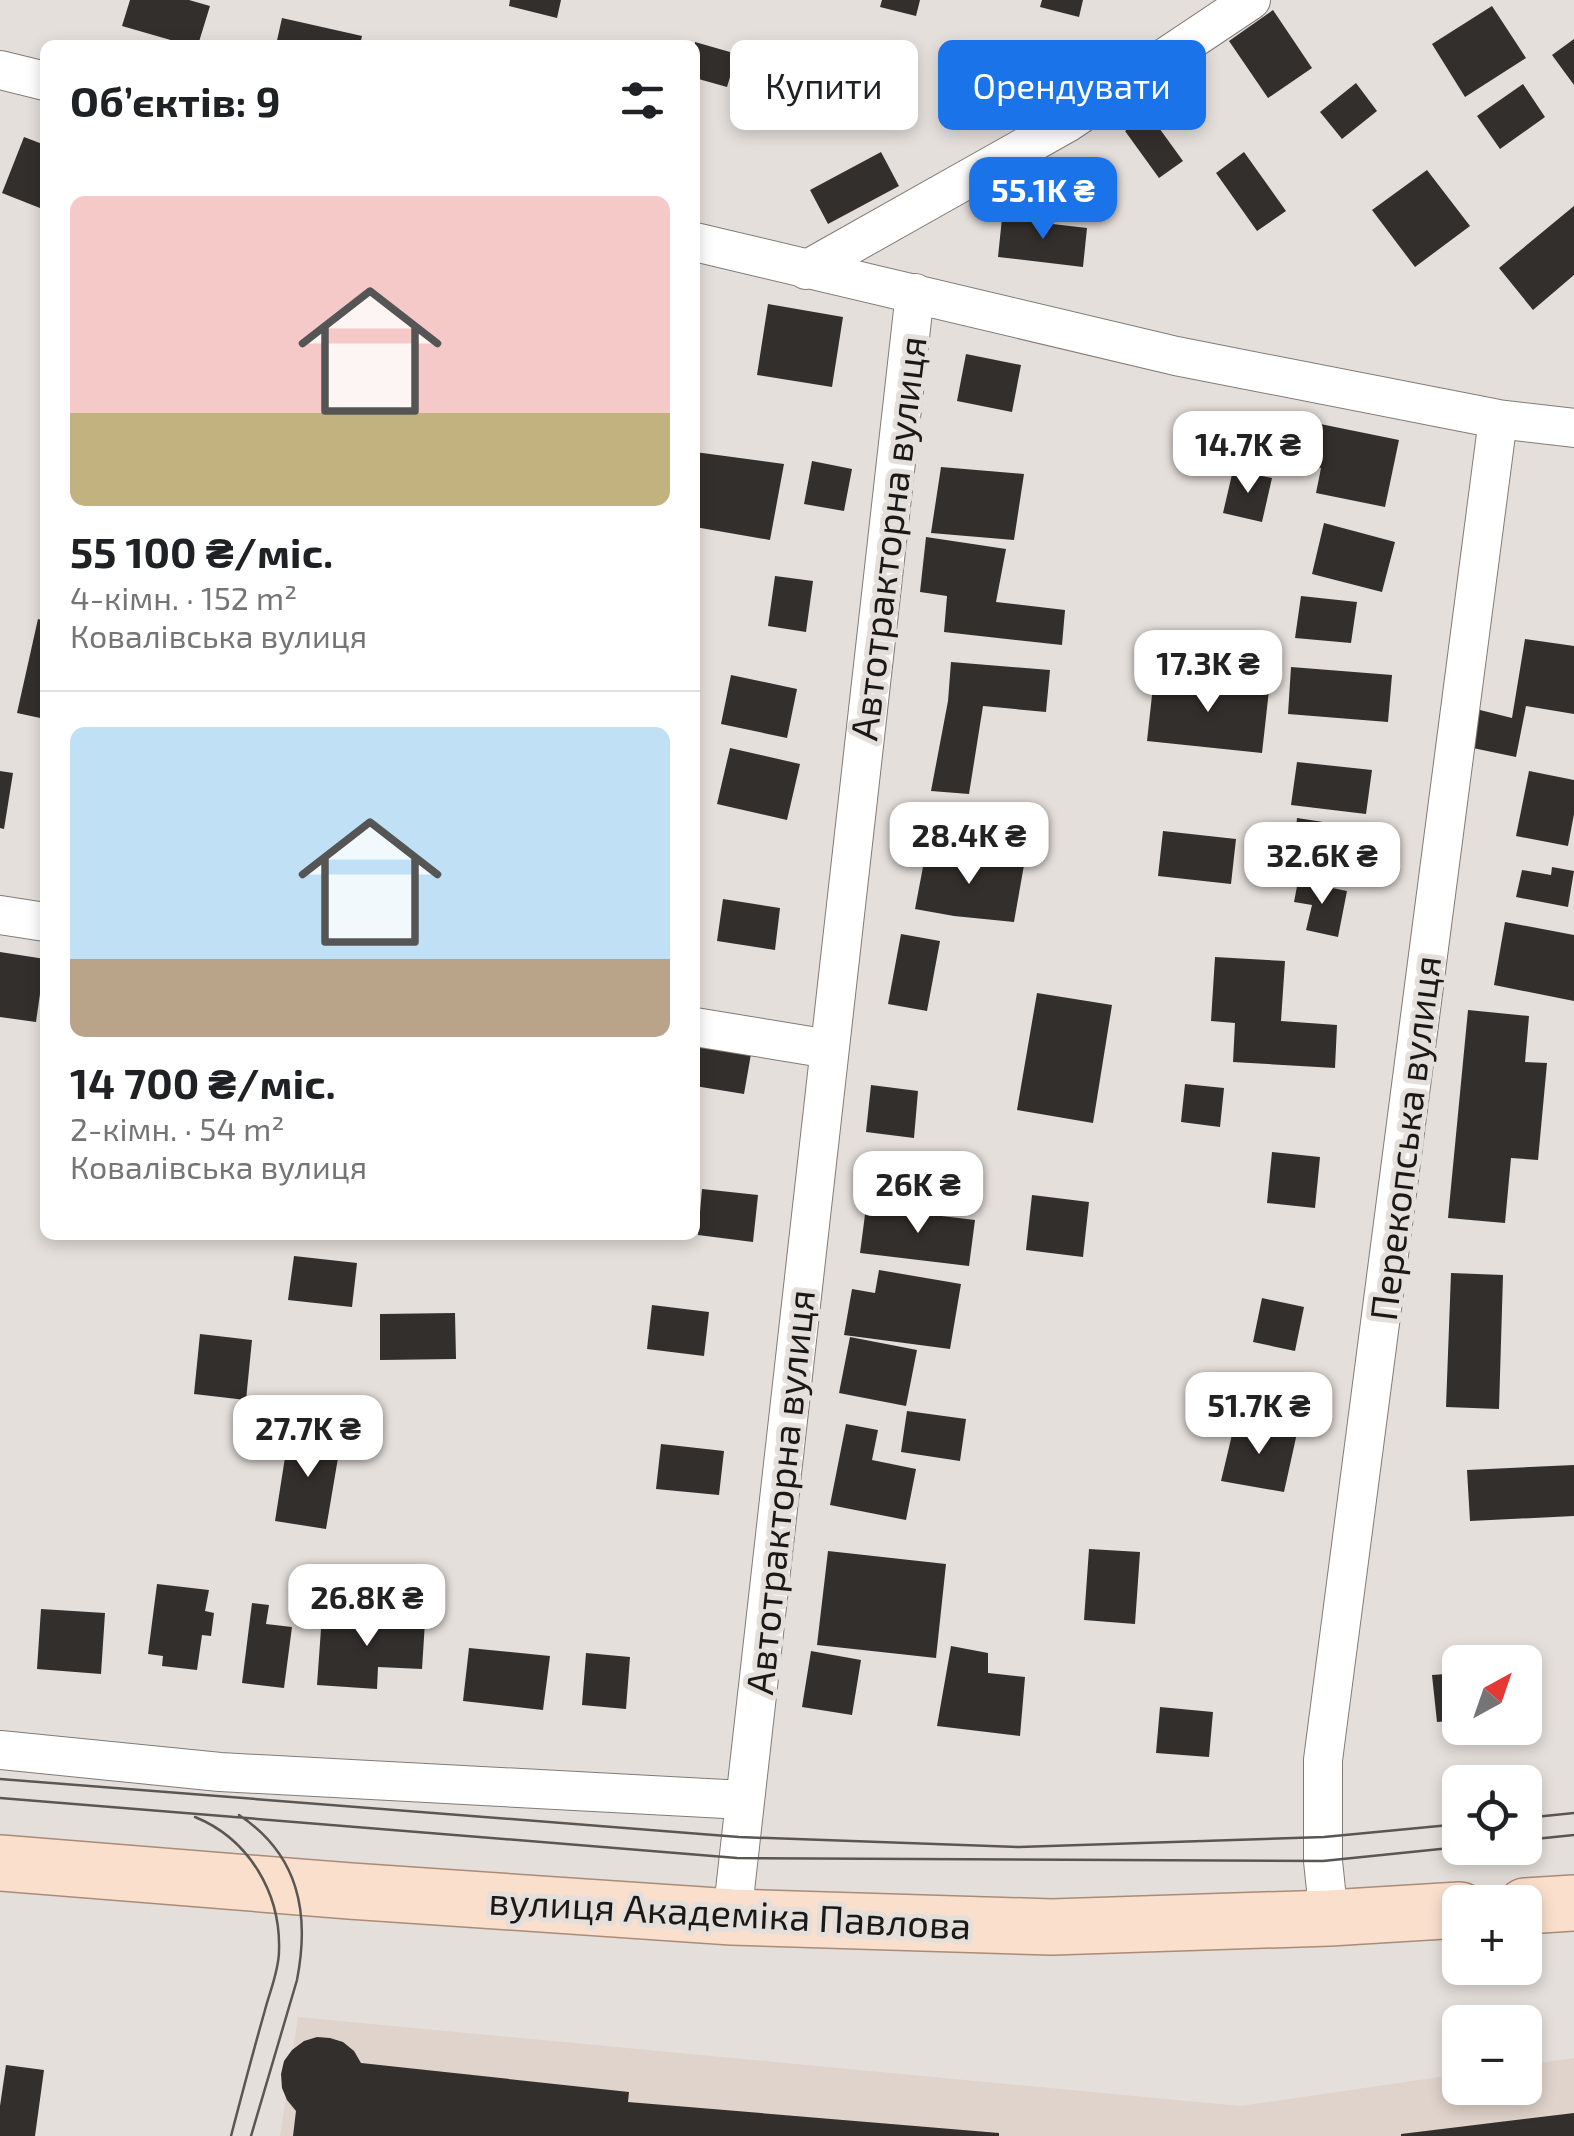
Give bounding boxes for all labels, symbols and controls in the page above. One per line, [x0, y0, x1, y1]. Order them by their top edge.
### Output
chip: Купити [730, 40, 918, 130]
chip: Орендувати [938, 40, 1206, 130]
icon: filters [615, 73, 670, 128]
text: Об’єктів: 9 [70, 75, 280, 125]
pin: 55.1K ₴ [951, 157, 1135, 242]
text: 55.1K ₴ [991, 170, 1095, 208]
icon: home [280, 261, 460, 441]
street label: Автотракторна вулиця [839, 333, 935, 743]
pin: 14.7K ₴ [1156, 411, 1340, 496]
text: 14.7K ₴ [1195, 424, 1301, 462]
text: 55 100 ₴/міс. [70, 526, 333, 576]
text: 4-кімн. · 152 m² [70, 578, 297, 616]
text: Ковалівська вулиця [70, 616, 367, 654]
pin: 17.3K ₴ [1116, 630, 1300, 715]
text: 17.3K ₴ [1156, 643, 1260, 681]
icon: home [280, 792, 460, 972]
pin: 28.4K ₴ [877, 802, 1061, 887]
text: 28.4K ₴ [912, 815, 1026, 853]
pin: 32.6K ₴ [1230, 822, 1414, 907]
text: 32.6K ₴ [1266, 835, 1378, 873]
street label: Перекопська вулиця [1359, 953, 1449, 1323]
text: 14 700 ₴/міс. [70, 1057, 336, 1107]
text: 2-кімн. · 54 m² [70, 1109, 285, 1147]
text: Ковалівська вулиця [70, 1147, 367, 1185]
pin: 26K ₴ [848, 1151, 988, 1236]
text: 26K ₴ [875, 1164, 961, 1202]
street label: Автотракторна вулиця [735, 1287, 823, 1697]
pin: 51.7K ₴ [1167, 1372, 1351, 1457]
text: 51.7K ₴ [1207, 1385, 1311, 1423]
pin: 27.7K ₴ [216, 1395, 400, 1480]
text: 27.7K ₴ [255, 1408, 361, 1446]
pin: 26.8K ₴ [275, 1564, 459, 1649]
text: 26.8K ₴ [310, 1577, 424, 1615]
north arrow [1442, 1645, 1542, 1745]
map controls [1442, 1645, 1542, 2105]
button: locate [1442, 1765, 1542, 1865]
street label: вулиця Академіка Павлова [488, 1876, 972, 1948]
button: + [1442, 1885, 1542, 1985]
button: − [1442, 2005, 1542, 2105]

